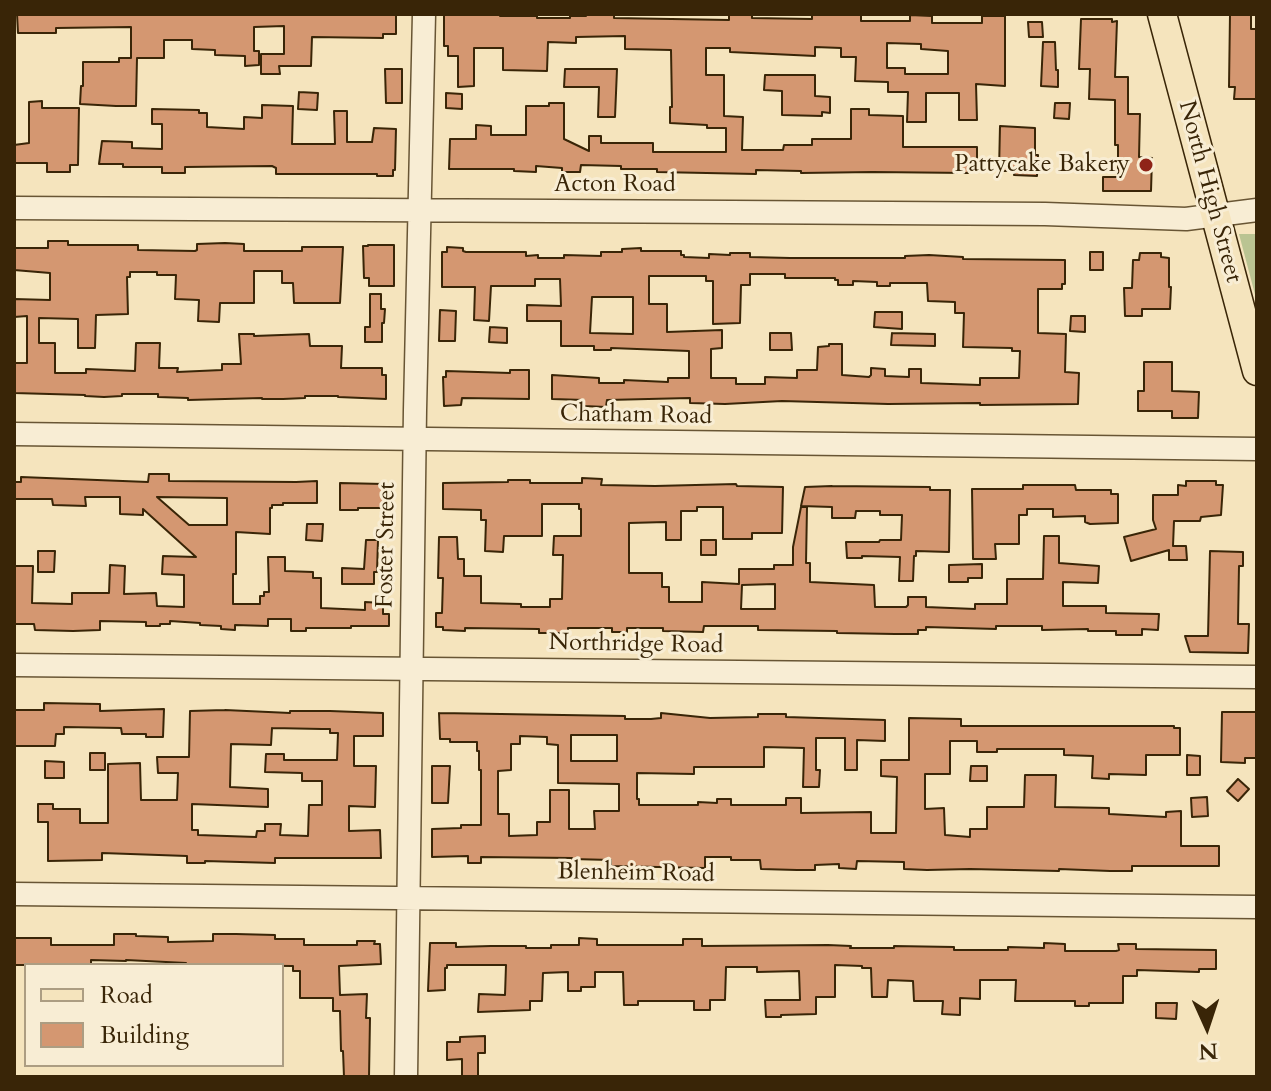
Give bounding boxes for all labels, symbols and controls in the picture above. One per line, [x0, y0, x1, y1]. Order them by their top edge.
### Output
street label: North High Street [1171, 98, 1247, 286]
place label: Pattycake Bakery [954, 151, 1130, 179]
marker: Pattycake Bakery [1137, 156, 1155, 174]
street label: Acton Road [554, 171, 676, 199]
street label: Chatham Road [560, 400, 712, 432]
street label: Foster Street [372, 482, 402, 608]
street label: Northridge Road [548, 629, 724, 661]
street label: Blenheim Road [557, 858, 715, 890]
legend [24, 963, 284, 1067]
text: Road [100, 979, 153, 1012]
north arrow [1167, 987, 1247, 1067]
text: Building [100, 1019, 189, 1052]
text: N [1198, 1035, 1219, 1066]

